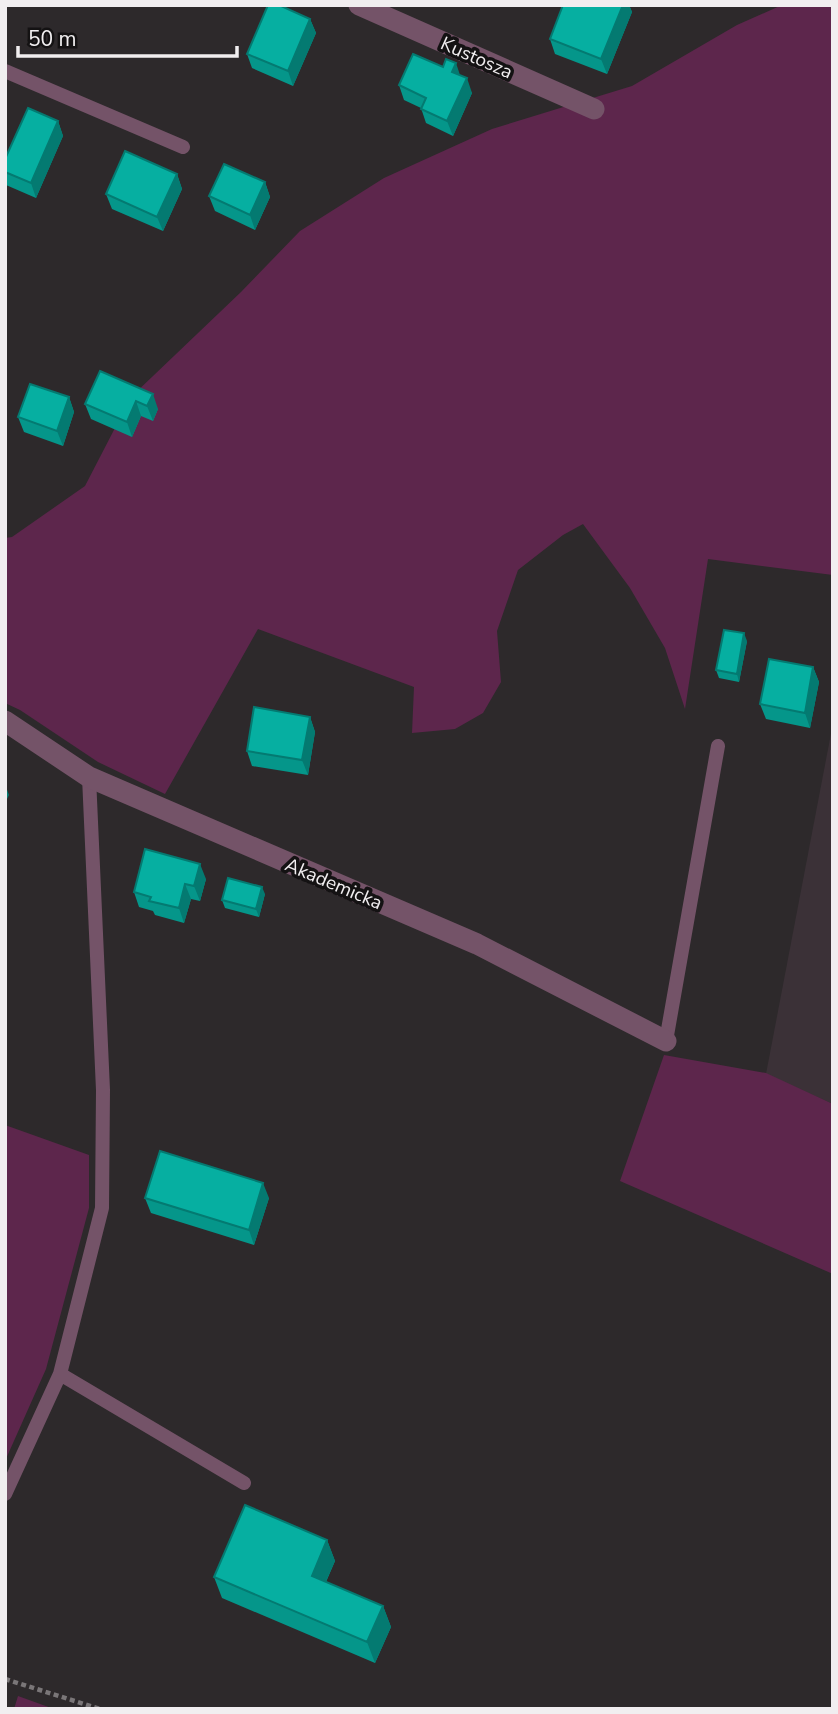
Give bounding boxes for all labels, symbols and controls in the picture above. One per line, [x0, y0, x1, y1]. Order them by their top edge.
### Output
scale bar [18, 14, 236, 58]
text: 50 m [28, 25, 77, 53]
street label: Kustosza [436, 31, 517, 85]
street label: Akademicka [281, 852, 386, 916]

